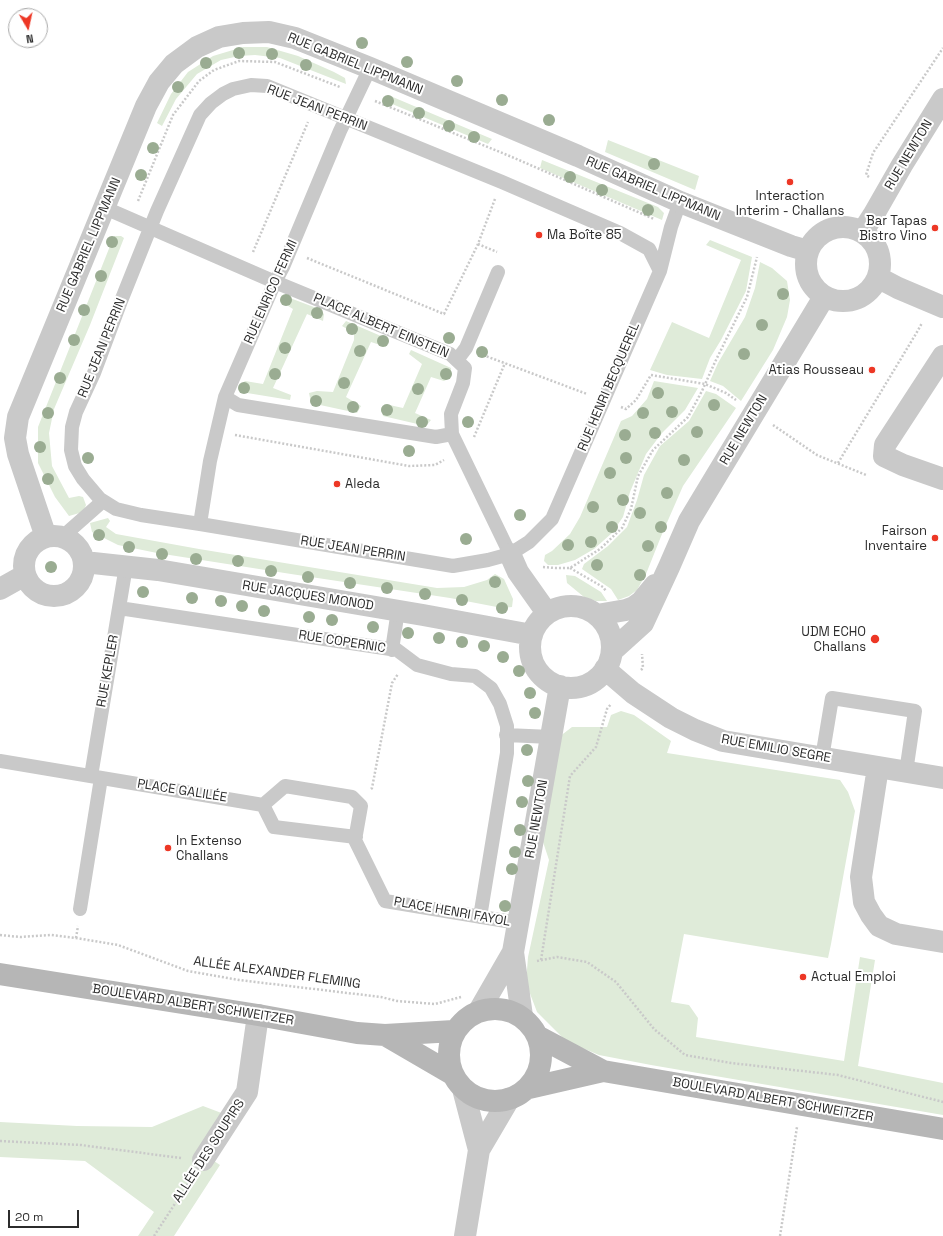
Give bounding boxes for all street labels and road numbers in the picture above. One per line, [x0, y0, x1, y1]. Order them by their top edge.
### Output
street label: RUE GABRIEL LIPPMANN [285, 30, 425, 98]
street label: RUE JEAN PERRIN [265, 82, 369, 134]
street label: RUE NEWTON [882, 117, 936, 193]
street label: RUE GABRIEL LIPPMANN [583, 154, 723, 224]
street label: RUE GABRIEL LIPPMANN [54, 175, 124, 315]
street label: RUE ENRICO FERMI [241, 238, 301, 346]
street label: PLACE ALBERT EINSTEIN [311, 290, 451, 362]
street label: RUE JEAN PERRIN [75, 296, 129, 400]
street label: RUE HENRI BECQUEREL [575, 320, 643, 454]
street label: RUE NEWTON [717, 392, 771, 468]
street label: RUE JEAN PERRIN [299, 533, 407, 565]
street label: RUE JACQUES MONOD [241, 578, 375, 614]
street label: RUE COPERNIC [297, 627, 387, 657]
street label: RUE KEPLER [94, 634, 122, 708]
street label: RUE EMILIO SEGRE [720, 732, 832, 766]
street label: PLACE GALILÉE [136, 776, 228, 806]
street label: RUE NEWTON [522, 779, 552, 859]
street label: PLACE HENRI FAYOL [392, 894, 512, 930]
street label: ALLÉE ALEXANDER FLEMING [192, 954, 362, 992]
street label: BOULEVARD ALBERT SCHWEITZER [91, 981, 295, 1029]
street label: BOULEVARD ALBERT SCHWEITZER [671, 1075, 875, 1125]
street label: ALLÉE DES SOUPIRS [170, 1096, 248, 1206]

